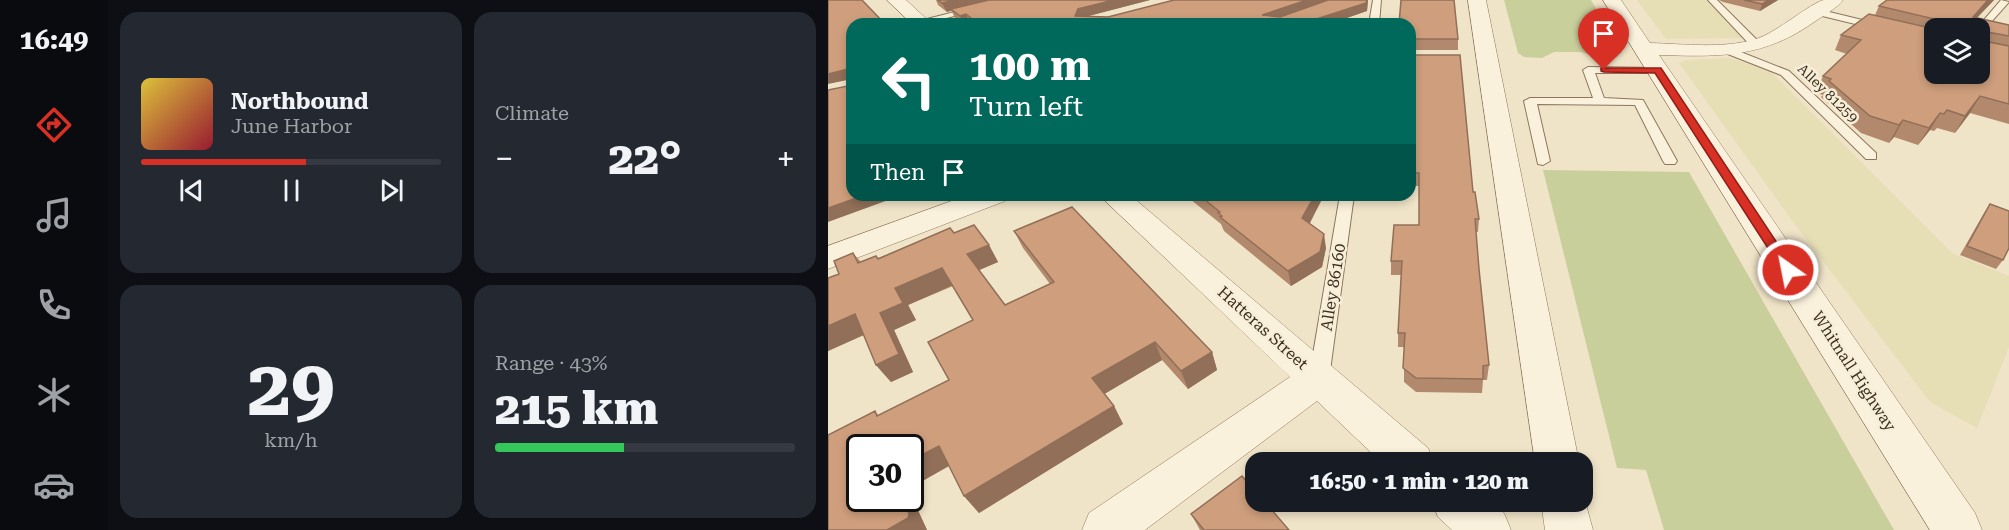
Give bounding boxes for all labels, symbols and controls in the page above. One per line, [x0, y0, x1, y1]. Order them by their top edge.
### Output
pin [1578, 8, 1629, 70]
icon: arrive [1587, 17, 1620, 50]
map controls [1924, 18, 1990, 84]
button: layers [1924, 18, 1990, 84]
text: 16:49 [20, 24, 88, 56]
text: 100 m [969, 41, 1091, 90]
icon: left [870, 42, 948, 120]
street label: Alley 81259 [1795, 60, 1861, 126]
text: Northbound [231, 89, 369, 114]
text: Turn left [969, 91, 1083, 123]
text: Climate [495, 101, 569, 125]
icon: directions [33, 104, 75, 146]
text: June Harbor [231, 114, 352, 138]
text: 22° [609, 132, 682, 185]
text: − [495, 139, 513, 178]
text: + [777, 139, 795, 178]
icon: arrive [937, 156, 970, 189]
text: Then [870, 160, 925, 185]
icon: previous [175, 174, 208, 207]
icon: pause [275, 174, 308, 207]
icon: next [375, 174, 408, 207]
icon: music [33, 194, 75, 236]
position arrow [1756, 238, 1820, 302]
street label: Alley 86160 [1317, 242, 1349, 332]
street label: Hatteras Street [1214, 282, 1312, 374]
icon: phone [33, 284, 75, 326]
street label: Whitnall Highway [1808, 307, 1900, 435]
text: 29 [247, 343, 335, 434]
text: Range · 43% [495, 351, 607, 375]
icon: climate [33, 374, 75, 416]
text: 215 km [495, 382, 658, 435]
text: km/h [264, 428, 318, 452]
speed limit sign: 30 [846, 434, 924, 512]
icon: car [33, 464, 75, 506]
text: 16:50 · 1 min · 120 m [1309, 469, 1529, 494]

